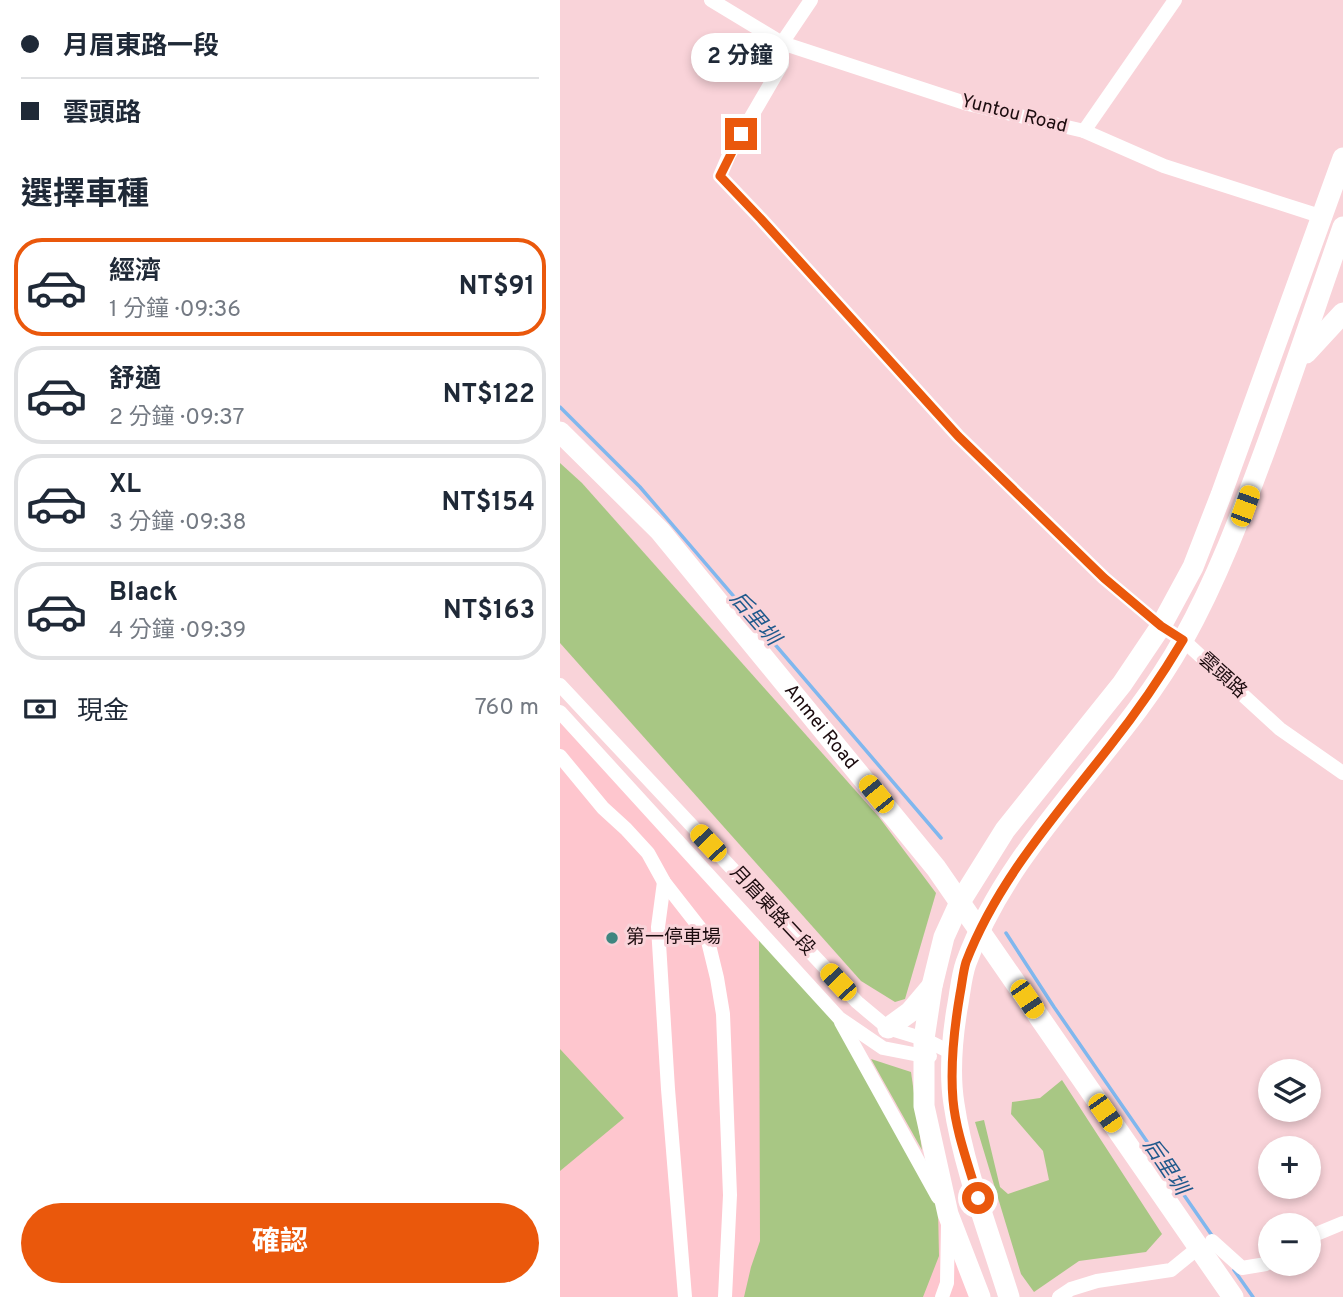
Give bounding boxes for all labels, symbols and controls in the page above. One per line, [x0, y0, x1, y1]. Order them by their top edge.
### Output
text: 月眉東路一段 [63, 31, 219, 64]
callout: 2 分鐘 [692, 32, 790, 82]
text: 2 分鐘 [707, 43, 773, 72]
street label: Yuntou Road [958, 89, 1070, 139]
text: 雲頭路 [63, 98, 141, 131]
route end [725, 118, 757, 150]
text: 選擇車種 [21, 176, 149, 216]
icon: car [25, 256, 88, 319]
text: 經濟 [109, 256, 161, 289]
text: NT$91 [459, 271, 535, 304]
text: 1 分鐘 · 09:36 [109, 296, 241, 325]
icon: car [25, 364, 88, 427]
text: 舒適 [109, 364, 161, 397]
text: NT$122 [443, 379, 535, 412]
text: 2 分鐘 · 09:37 [109, 404, 245, 433]
text: XL [109, 469, 141, 502]
icon: car [25, 472, 88, 535]
car [1228, 483, 1263, 529]
text: NT$154 [442, 487, 535, 520]
text: 3 分鐘 · 09:38 [109, 509, 247, 538]
text: Black [109, 577, 178, 610]
icon: car [25, 580, 88, 643]
water label: 后里圳 [723, 586, 787, 654]
text: NT$163 [443, 595, 535, 628]
text: 4 分鐘 · 09:39 [109, 617, 246, 646]
street label: 雲頭路 [1193, 648, 1251, 704]
street label: Anmei Road [778, 679, 863, 775]
icon: cash [21, 690, 59, 728]
text: 760 m [475, 694, 539, 723]
text: 現金 [77, 696, 129, 729]
car [855, 771, 898, 817]
car [686, 820, 731, 866]
street label: 月眉東路二段 [724, 861, 820, 961]
place label: 第一停車場 [626, 926, 721, 950]
marker: 第一停車場 [604, 930, 620, 946]
car [816, 959, 861, 1005]
car [1007, 976, 1048, 1022]
map controls [1258, 1059, 1321, 1276]
button: layers [1258, 1059, 1321, 1122]
car [1085, 1090, 1126, 1136]
water label: 后里圳 [1136, 1133, 1195, 1203]
button: + [1258, 1136, 1321, 1199]
route start [962, 1182, 994, 1214]
button: 確認 [21, 1203, 539, 1283]
button: − [1258, 1213, 1321, 1276]

